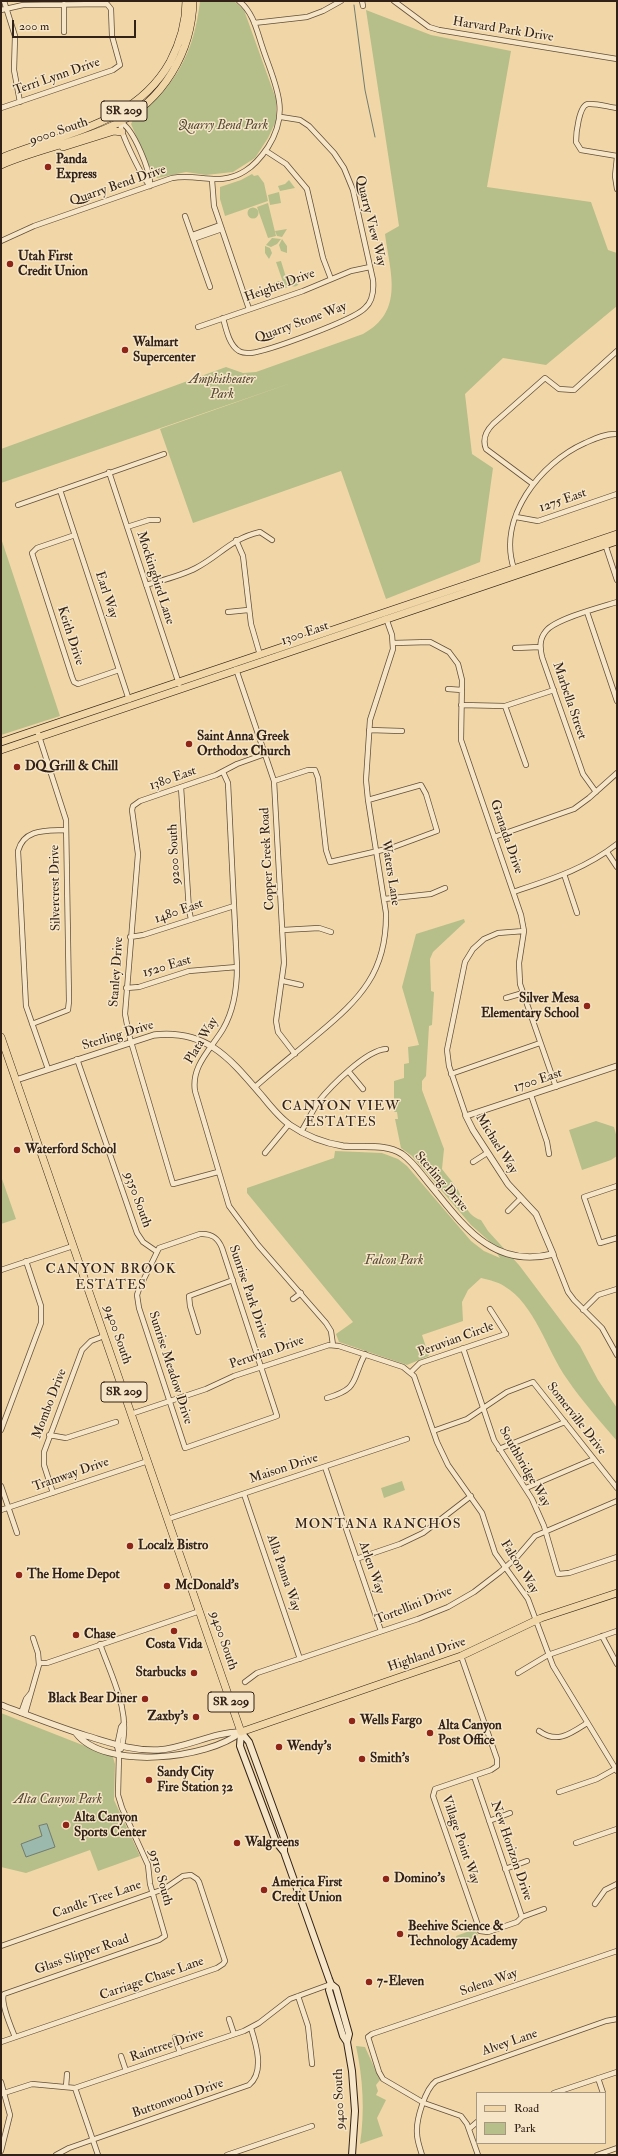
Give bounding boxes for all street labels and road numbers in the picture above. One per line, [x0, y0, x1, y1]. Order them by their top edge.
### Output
street label: Harvard Park Drive [451, 14, 555, 46]
street label: Terri Lynn Drive [12, 55, 102, 99]
road number: SR 209 [101, 101, 147, 121]
street label: 9000 South [28, 115, 90, 149]
street label: Quarry Bend Drive [68, 162, 168, 210]
street label: Quarry View Way [351, 174, 389, 268]
street label: Heights Drive [243, 266, 317, 306]
street label: Quarry Stone Way [253, 299, 349, 347]
street label: 1275 East [537, 486, 589, 516]
street label: Mockingbird Lane [133, 529, 177, 627]
street label: Earl Way [91, 569, 121, 621]
street label: Keith Drive [53, 604, 87, 668]
street label: 1300 East [279, 619, 331, 649]
street label: Marbella Street [549, 660, 589, 742]
street label: 1380 East [148, 764, 198, 794]
street label: Granada Drive [486, 798, 526, 876]
street label: Copper Creek Road [258, 807, 278, 911]
street label: 9200 South [166, 823, 184, 885]
street label: Waters Lane [377, 839, 403, 907]
street label: Silvercrest Drive [47, 845, 65, 931]
street label: 1480 East [153, 896, 205, 928]
street label: Stanley Drive [107, 936, 127, 1008]
street label: 1520 East [141, 953, 193, 981]
street label: Plata Way [182, 1015, 222, 1067]
street label: Sterling Drive [80, 1018, 156, 1054]
street label: 1700 East [512, 1066, 564, 1096]
street label: Michael Way [471, 1111, 521, 1177]
street label: Sterling Drive [411, 1149, 471, 1215]
street label: 9350 South [120, 1170, 154, 1230]
street label: Sunrise Park Drive [225, 1243, 271, 1341]
street label: 9400 South [100, 1304, 134, 1366]
street label: Sunrise Meadow Drive [144, 1310, 196, 1426]
street label: Peruvian Circle [416, 1319, 496, 1361]
street label: Peruvian Drive [228, 1333, 306, 1373]
street label: Mombo Drive [30, 1367, 70, 1441]
street label: Somerville Drive [543, 1380, 609, 1458]
road number: SR 209 [101, 1382, 147, 1402]
street label: Southbridge Way [495, 1424, 553, 1510]
street label: Maison Drive [248, 1451, 320, 1487]
street label: Tramway Drive [31, 1455, 111, 1495]
street label: Alla Panna Way [263, 1533, 303, 1613]
street label: Falcon Way [496, 1537, 542, 1597]
street label: Arlen Way [355, 1540, 387, 1596]
street label: Tortellini Drive [373, 1584, 455, 1628]
street label: 9400 South [206, 1610, 240, 1672]
street label: Highland Drive [386, 1634, 468, 1676]
road number: SR 209 [208, 1692, 254, 1712]
street label: Village Point Way [438, 1794, 482, 1886]
street label: New Horizon Drive [487, 1799, 535, 1903]
street label: 9510 South [145, 1848, 175, 1908]
street label: Candle Tree Lane [51, 1878, 143, 1922]
street label: Glass Slipper Road [33, 1932, 131, 1978]
street label: Carriage Chase Lane [98, 1954, 206, 2004]
street label: Solena Way [458, 1966, 520, 2000]
street label: Raintree Drive [128, 2026, 206, 2066]
street label: Alvey Lane [480, 2026, 540, 2060]
street label: 9400 South [331, 2068, 349, 2130]
street label: Buttonwood Drive [130, 2076, 226, 2122]

